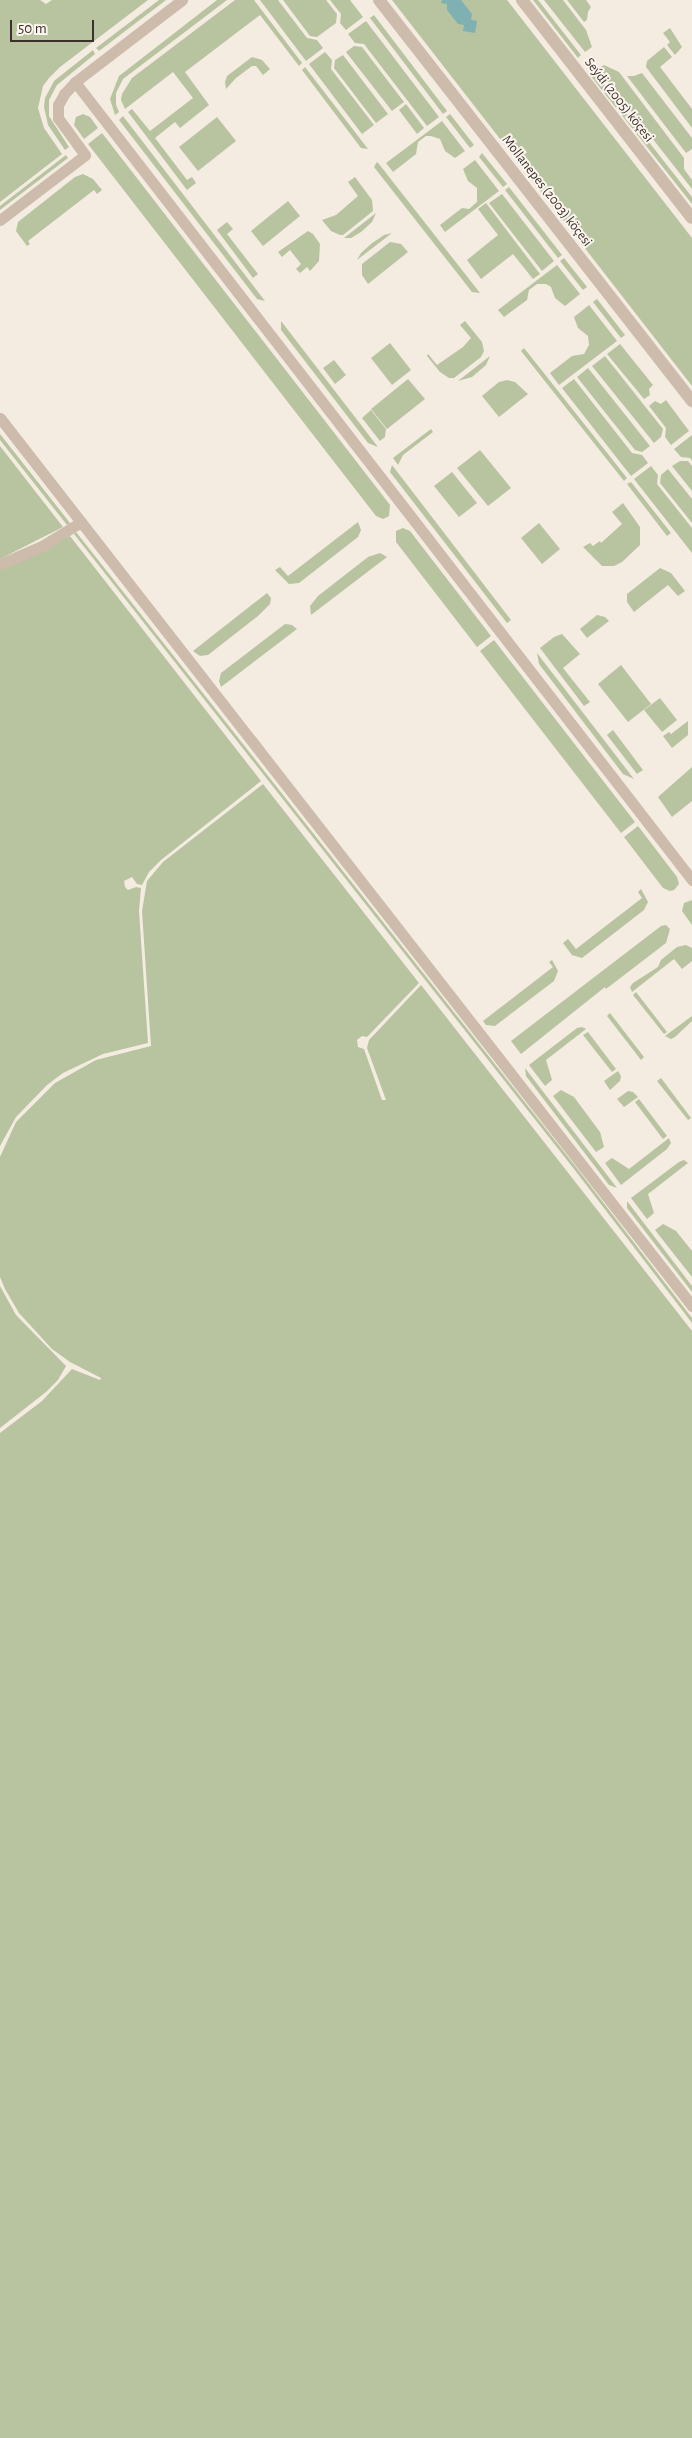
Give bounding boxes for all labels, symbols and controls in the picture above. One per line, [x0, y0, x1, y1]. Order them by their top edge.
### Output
scale bar [12, 10, 96, 42]
text: 50 m [18, 21, 47, 36]
street label: Seýdi (2005) köçesi [581, 54, 657, 146]
street label: Mollanepes (2003) köçesi [498, 132, 596, 250]

